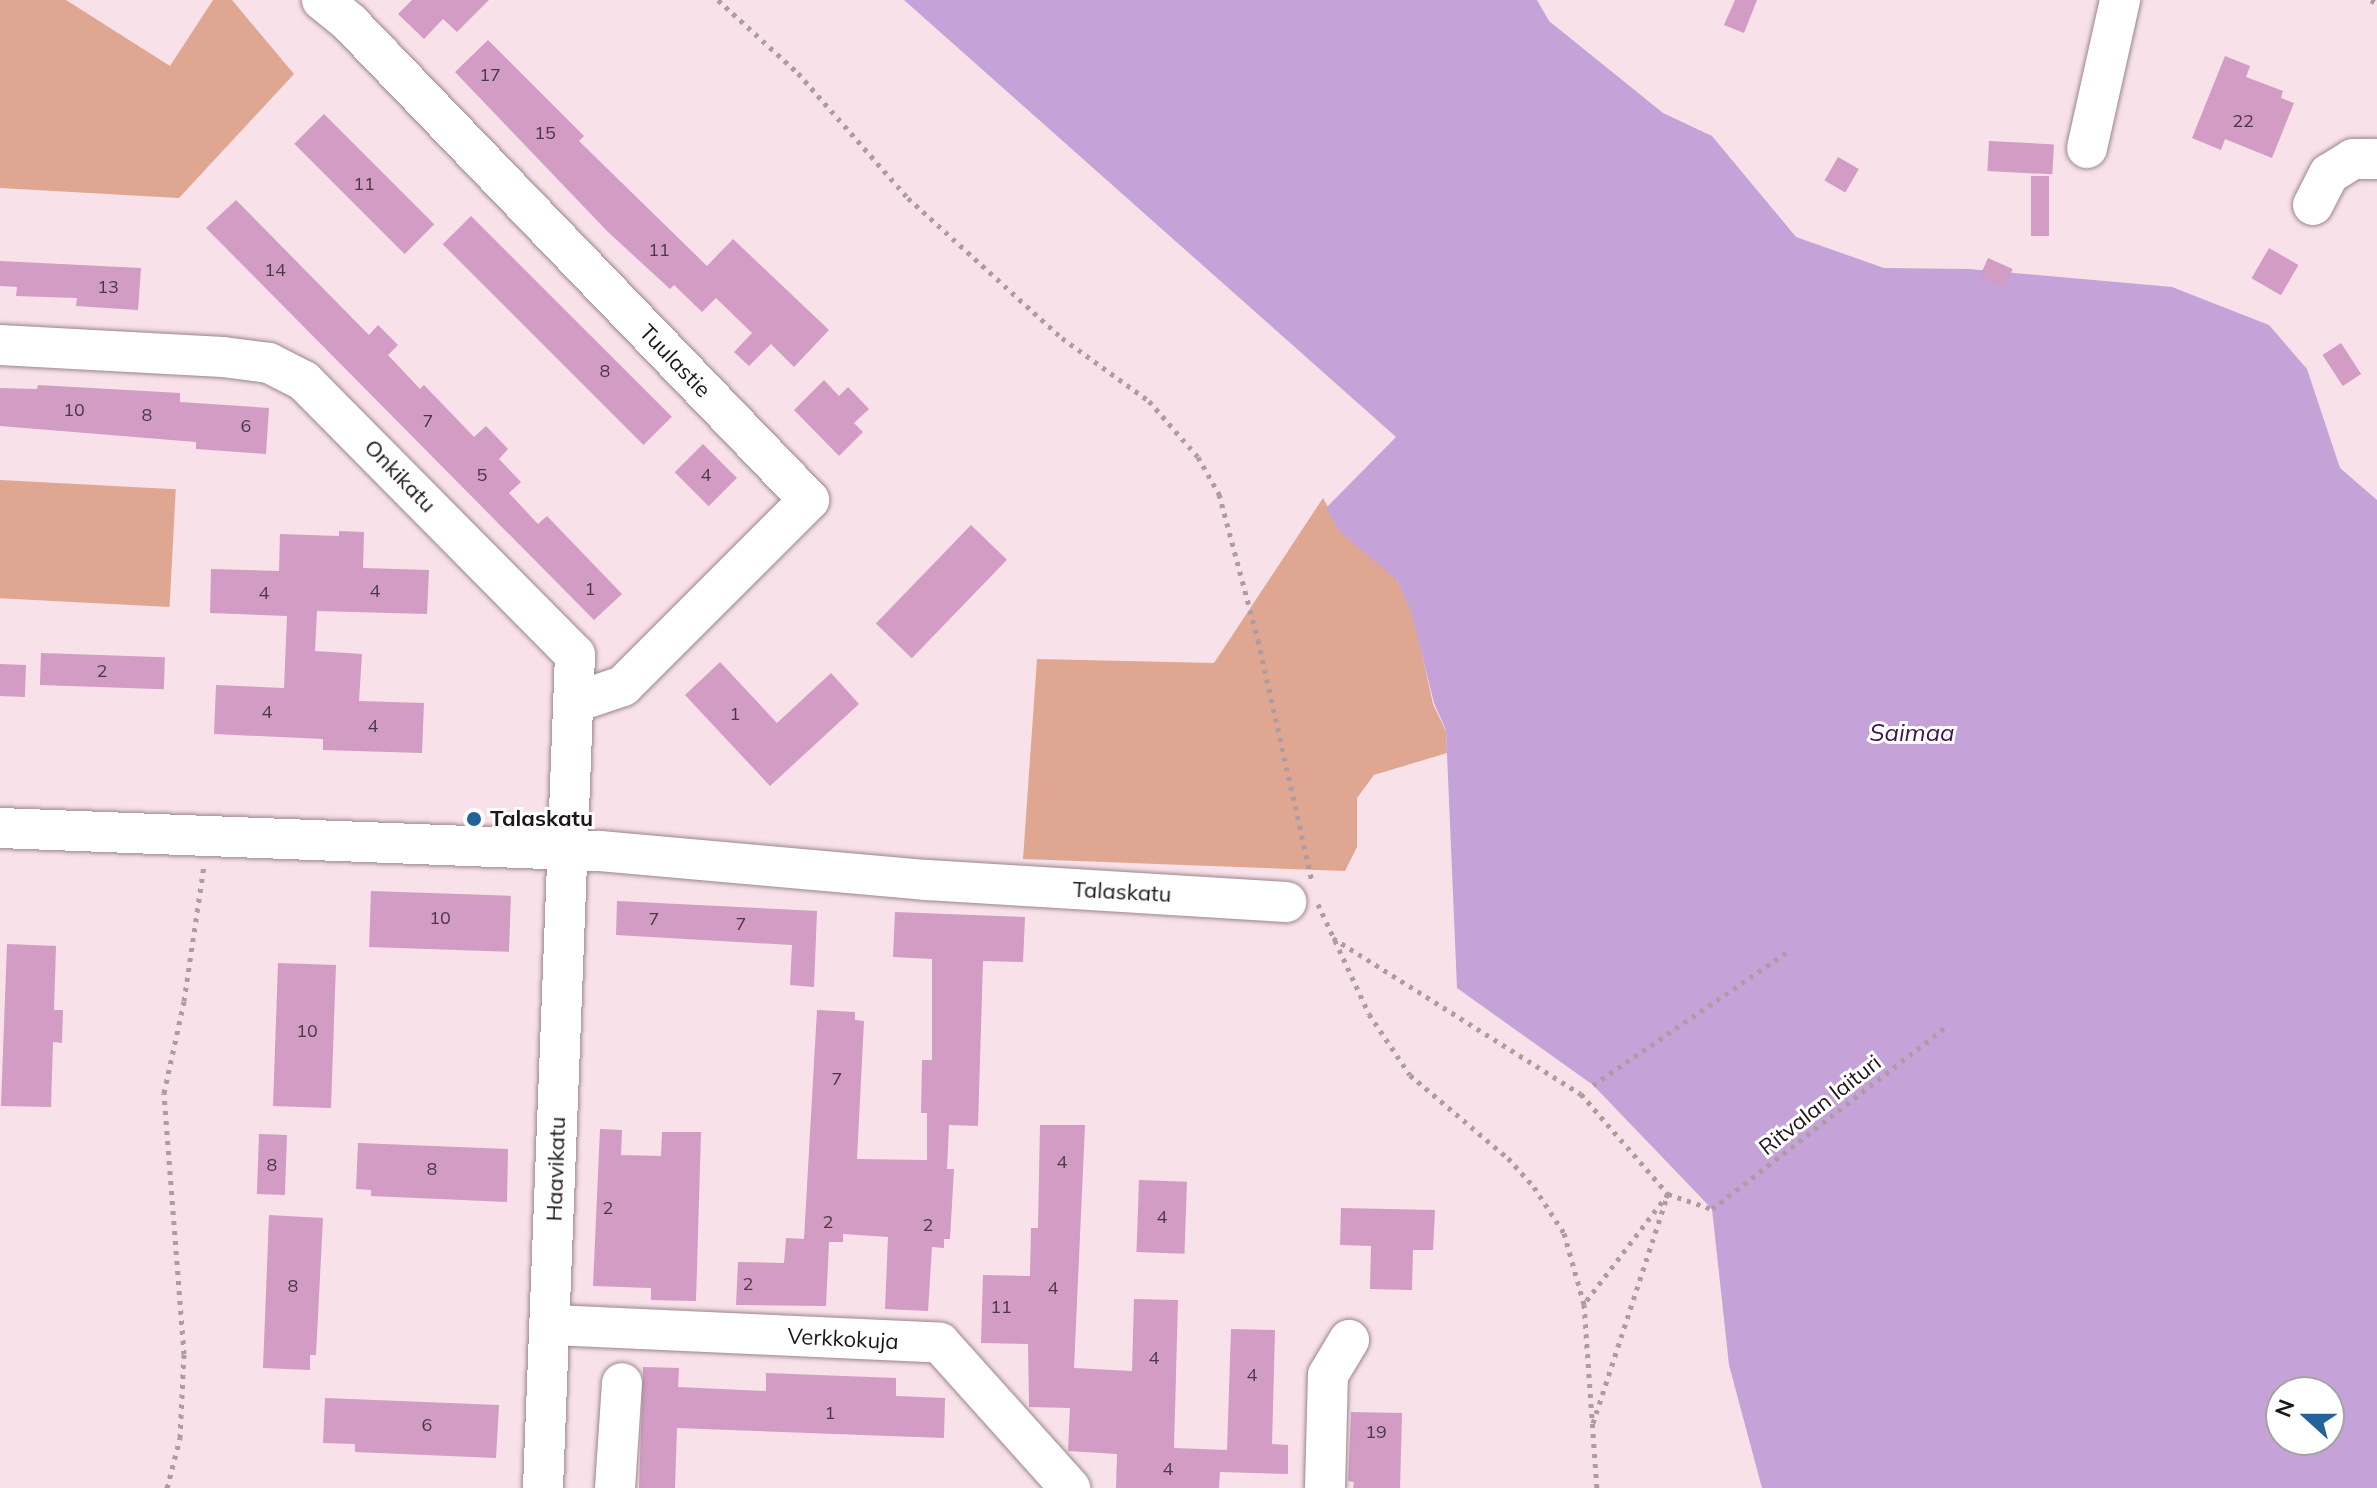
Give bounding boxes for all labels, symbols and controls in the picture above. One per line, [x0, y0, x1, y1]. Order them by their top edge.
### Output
house number: 17 [479, 64, 501, 86]
house number: 22 [2232, 110, 2254, 132]
house number: 15 [534, 122, 556, 144]
house number: 11 [353, 173, 375, 195]
house number: 11 [648, 239, 670, 261]
house number: 14 [264, 259, 286, 281]
house number: 13 [97, 276, 119, 298]
street label: Tuulastie [634, 319, 716, 403]
house number: 8 [600, 360, 610, 382]
house number: 10 [63, 399, 85, 421]
house number: 8 [142, 404, 152, 426]
house number: 7 [423, 410, 433, 432]
house number: 6 [241, 415, 251, 437]
street label: Onkikatu [359, 434, 441, 518]
house number: 5 [477, 464, 487, 486]
house number: 4 [701, 464, 711, 486]
house number: 1 [585, 578, 595, 600]
house number: 4 [370, 580, 380, 602]
house number: 4 [259, 582, 269, 604]
house number: 2 [97, 660, 107, 682]
house number: 4 [262, 701, 272, 723]
house number: 1 [730, 703, 740, 725]
house number: 4 [368, 715, 378, 737]
water label: Saimaa [1870, 719, 1954, 747]
place label: Talaskatu [490, 806, 593, 832]
marker: Talaskatu [465, 810, 483, 828]
street label: Talaskatu [1072, 876, 1172, 908]
house number: 10 [429, 907, 451, 929]
house number: 7 [649, 908, 659, 930]
house number: 7 [736, 913, 746, 935]
house number: 10 [296, 1020, 318, 1042]
street label: Ritvalan laituri [1754, 1049, 1886, 1161]
house number: 7 [832, 1068, 842, 1090]
street label: Haavikatu [541, 1116, 571, 1222]
house number: 4 [1057, 1151, 1067, 1173]
house number: 8 [267, 1154, 277, 1176]
house number: 8 [427, 1158, 437, 1180]
house number: 2 [603, 1197, 613, 1219]
house number: 4 [1157, 1206, 1167, 1228]
house number: 2 [823, 1211, 833, 1233]
house number: 2 [923, 1214, 933, 1236]
house number: 2 [743, 1273, 753, 1295]
house number: 8 [288, 1275, 298, 1297]
house number: 4 [1048, 1277, 1058, 1299]
house number: 11 [990, 1296, 1012, 1318]
street label: Verkkokuja [787, 1323, 899, 1355]
house number: 4 [1149, 1347, 1159, 1369]
house number: 4 [1247, 1364, 1257, 1386]
north arrow [2265, 1376, 2345, 1456]
text: N [2268, 1395, 2301, 1421]
house number: 1 [825, 1402, 835, 1424]
house number: 6 [422, 1414, 432, 1436]
house number: 19 [1365, 1421, 1387, 1443]
house number: 4 [1163, 1458, 1173, 1480]

